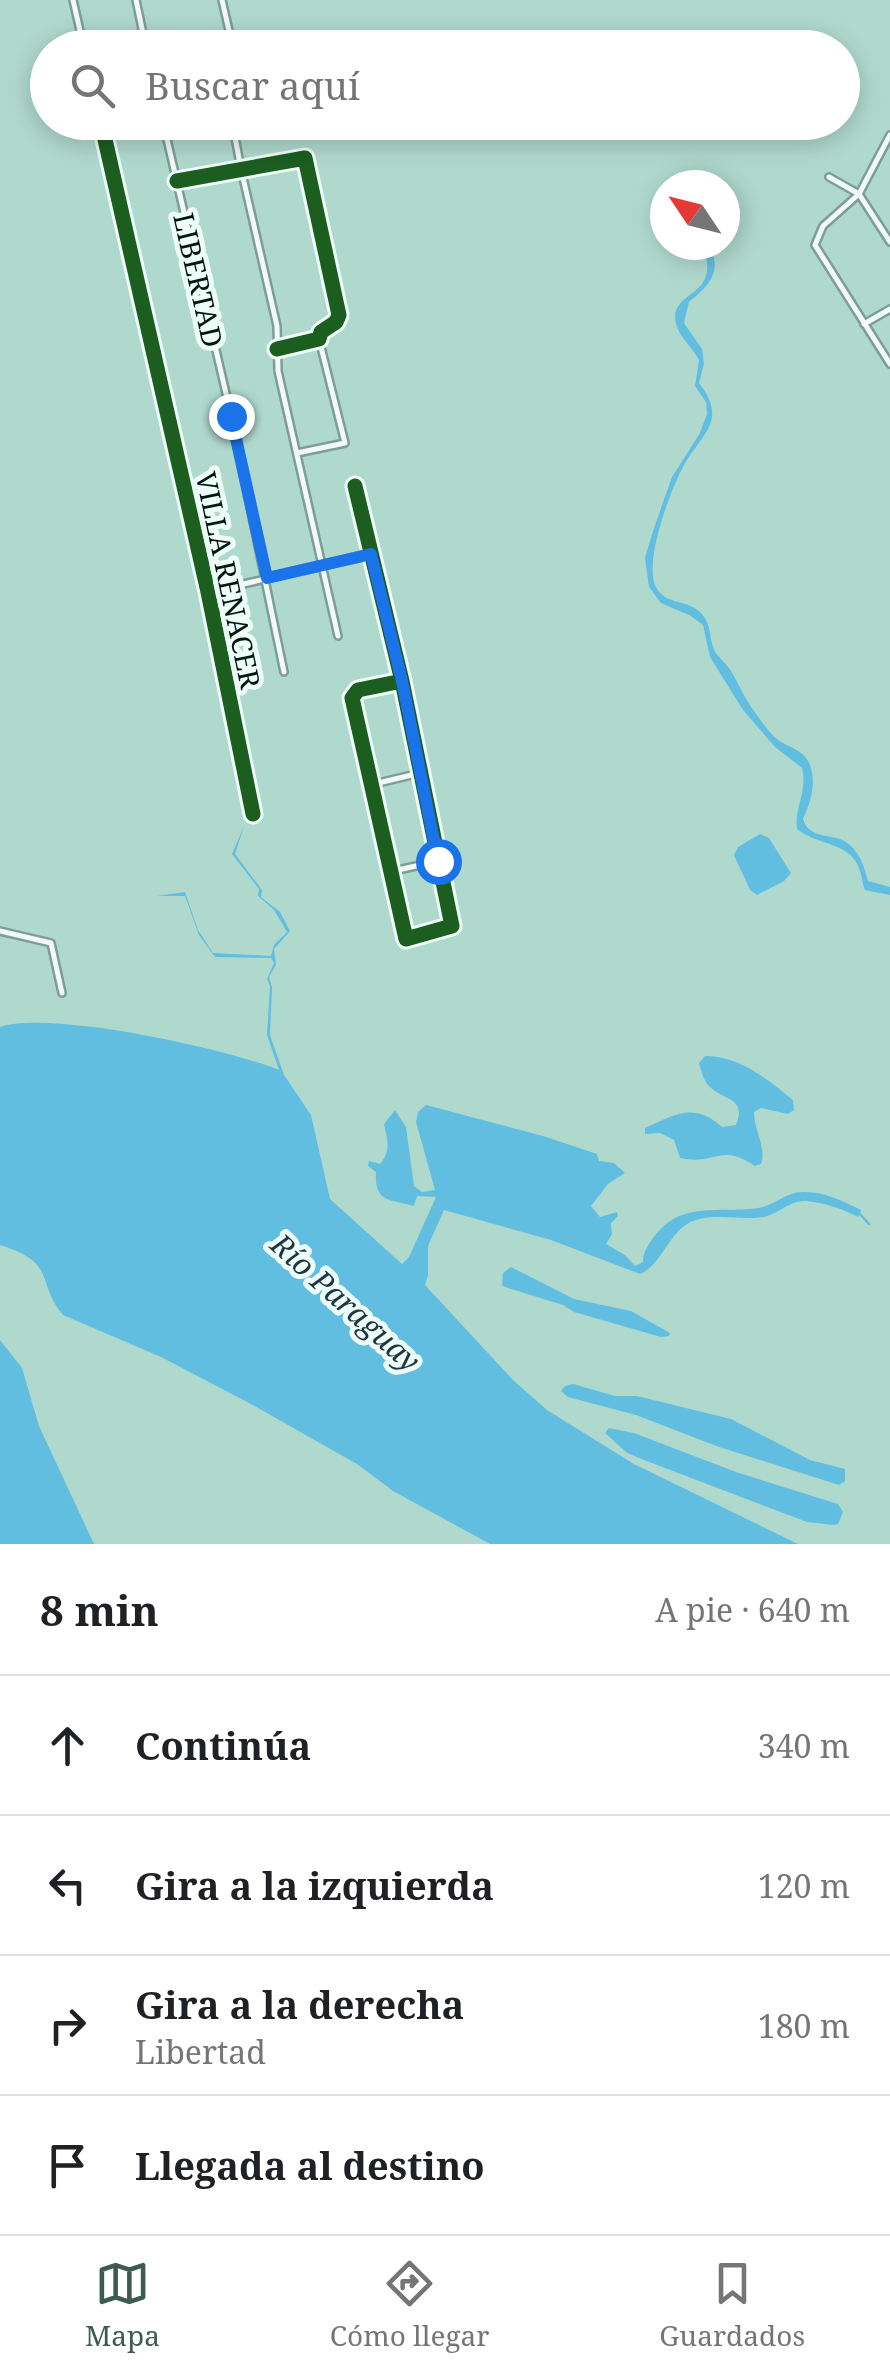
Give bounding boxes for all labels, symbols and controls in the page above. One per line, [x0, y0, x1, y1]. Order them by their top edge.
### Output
search box [30, 30, 860, 140]
icon: search [65, 58, 120, 113]
text: Buscar aquí [145, 59, 360, 111]
north arrow [650, 170, 740, 260]
street label: LIBERTAD [165, 209, 233, 351]
route end [209, 394, 255, 440]
street label: VILLA RENACER [187, 468, 271, 692]
route start [416, 839, 462, 885]
water label: Río Paraguay [262, 1223, 430, 1380]
text: 8 min [40, 1581, 159, 1638]
text: A pie · 640 m [655, 1588, 850, 1631]
icon: ahead [40, 1718, 95, 1773]
text: Continúa [135, 1719, 311, 1771]
text: 340 m [758, 1724, 850, 1767]
icon: left [40, 1858, 95, 1913]
text: Gira a la izquierda [135, 1859, 494, 1911]
text: 120 m [758, 1864, 850, 1907]
text: Gira a la derecha [135, 1978, 464, 2030]
icon: right [40, 1998, 95, 2053]
text: 180 m [758, 2004, 850, 2047]
text: Libertad [135, 2030, 266, 2073]
icon: arrive [40, 2138, 95, 2193]
text: Llegada al destino [135, 2139, 485, 2191]
tab: Mapa [85, 2256, 160, 2354]
tab: Cómo llegar [330, 2256, 489, 2354]
tab: Guardados [659, 2256, 805, 2354]

